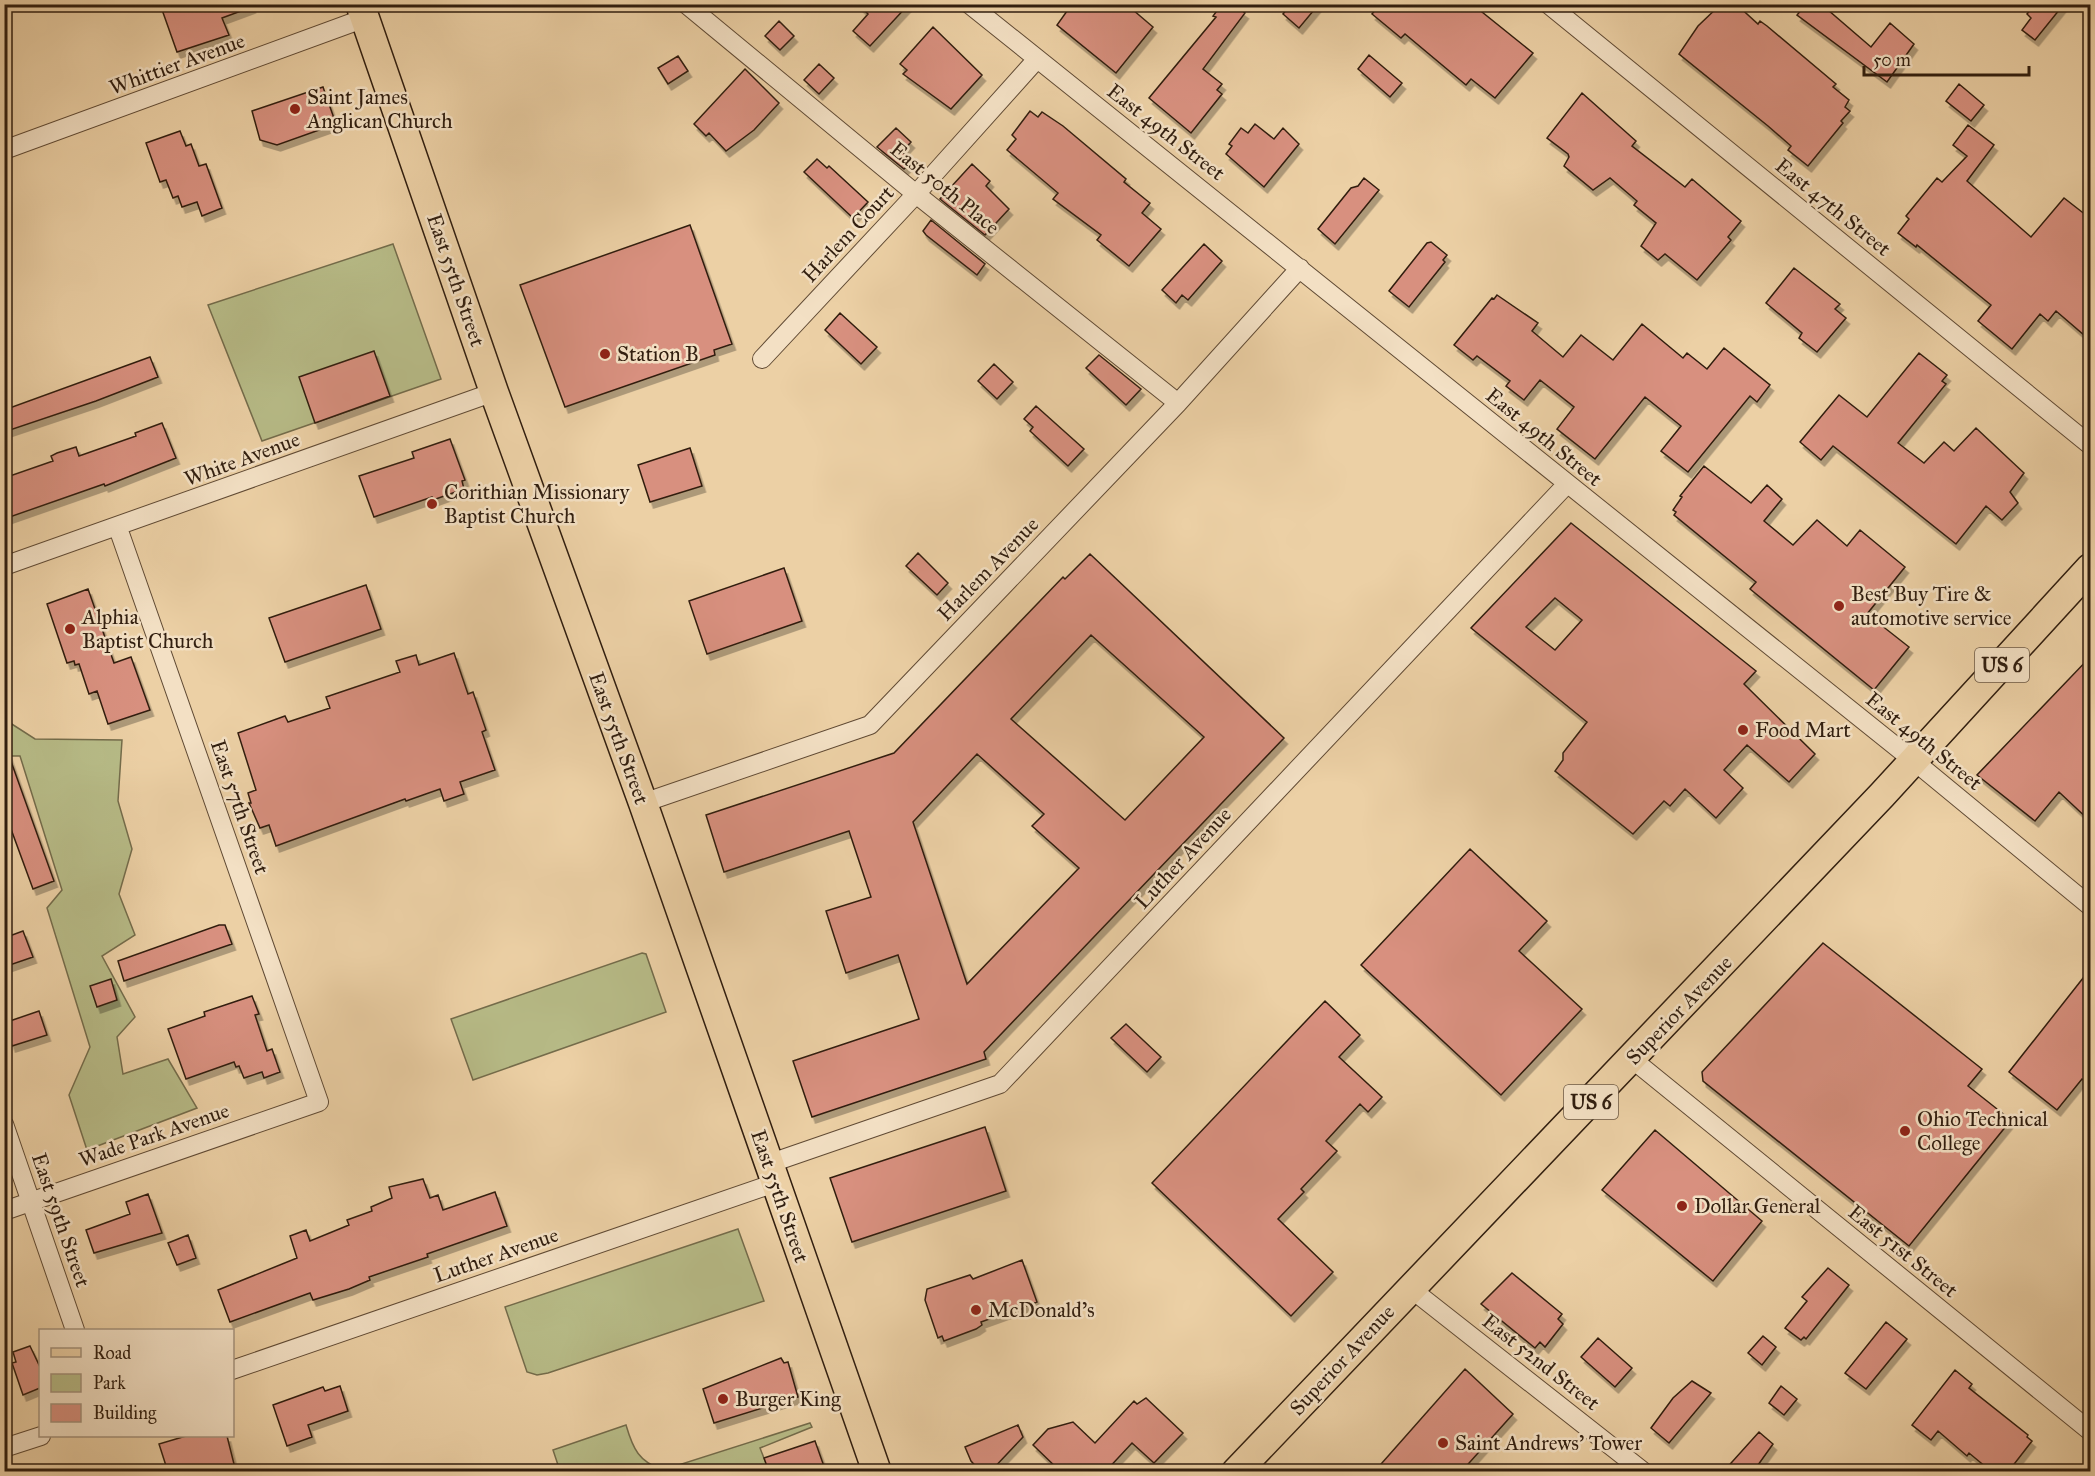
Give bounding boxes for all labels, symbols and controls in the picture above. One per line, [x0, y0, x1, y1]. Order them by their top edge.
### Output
street label: Whittier Avenue [106, 27, 248, 101]
scale bar [1864, 39, 2029, 77]
text: 50 m [1873, 49, 1911, 71]
street label: East 49th Street [1102, 78, 1231, 186]
place label: Saint James Anglican Church [306, 84, 453, 134]
marker: Saint James Anglican Church [288, 102, 302, 116]
street label: East 50th Place [885, 136, 1005, 240]
street label: East 47th Street [1770, 152, 1897, 262]
street label: Harlem Court [797, 180, 900, 288]
street label: East 55th Street [421, 210, 491, 350]
place label: Station B [617, 341, 699, 367]
marker: Station B [598, 347, 612, 361]
street label: East 49th Street [1481, 382, 1608, 492]
street label: White Avenue [181, 426, 304, 492]
place label: Corithian Missionary Baptist Church [444, 479, 630, 529]
marker: Corithian Missionary Baptist Church [425, 497, 439, 511]
street label: Harlem Avenue [932, 511, 1044, 626]
place label: Best Buy Tire & automotive service [1851, 581, 2012, 631]
marker: Best Buy Tire & automotive service [1832, 599, 1846, 613]
place label: Alphia Baptist Church [81, 604, 214, 654]
marker: Alphia Baptist Church [63, 622, 77, 636]
road number: US 6 [1975, 648, 2029, 682]
street label: East 55th Street [583, 668, 655, 808]
street label: East 49th Street [1861, 686, 1988, 796]
place label: Food Mart [1755, 717, 1851, 743]
marker: Food Mart [1736, 723, 1750, 737]
street label: East 57th Street [205, 736, 275, 878]
street label: Luther Avenue [1129, 801, 1237, 914]
street label: Superior Avenue [1620, 950, 1738, 1070]
road number: US 6 [1564, 1085, 1618, 1119]
street label: Wade Park Avenue [75, 1097, 233, 1173]
place label: Ohio Technical College [1917, 1106, 2048, 1156]
marker: Ohio Technical College [1898, 1124, 1912, 1138]
street label: East 55th Street [745, 1126, 815, 1266]
street label: East 59th Street [26, 1149, 96, 1291]
place label: Dollar General [1694, 1193, 1821, 1219]
marker: Dollar General [1675, 1199, 1689, 1213]
street label: East 51st Street [1843, 1199, 1963, 1303]
street label: Luther Avenue [430, 1221, 562, 1288]
place label: McDonald's [988, 1297, 1095, 1323]
street label: Superior Avenue [1284, 1299, 1400, 1421]
marker: McDonald's [969, 1303, 983, 1317]
street label: East 52nd Street [1477, 1308, 1605, 1416]
legend [39, 1329, 234, 1437]
text: Road [93, 1342, 131, 1364]
text: Park [93, 1372, 126, 1394]
place label: Burger King [735, 1386, 841, 1412]
marker: Burger King [716, 1392, 730, 1406]
text: Building [93, 1402, 157, 1425]
place label: Saint Andrews' Tower [1455, 1430, 1642, 1456]
marker: Saint Andrews' Tower [1436, 1436, 1450, 1450]

